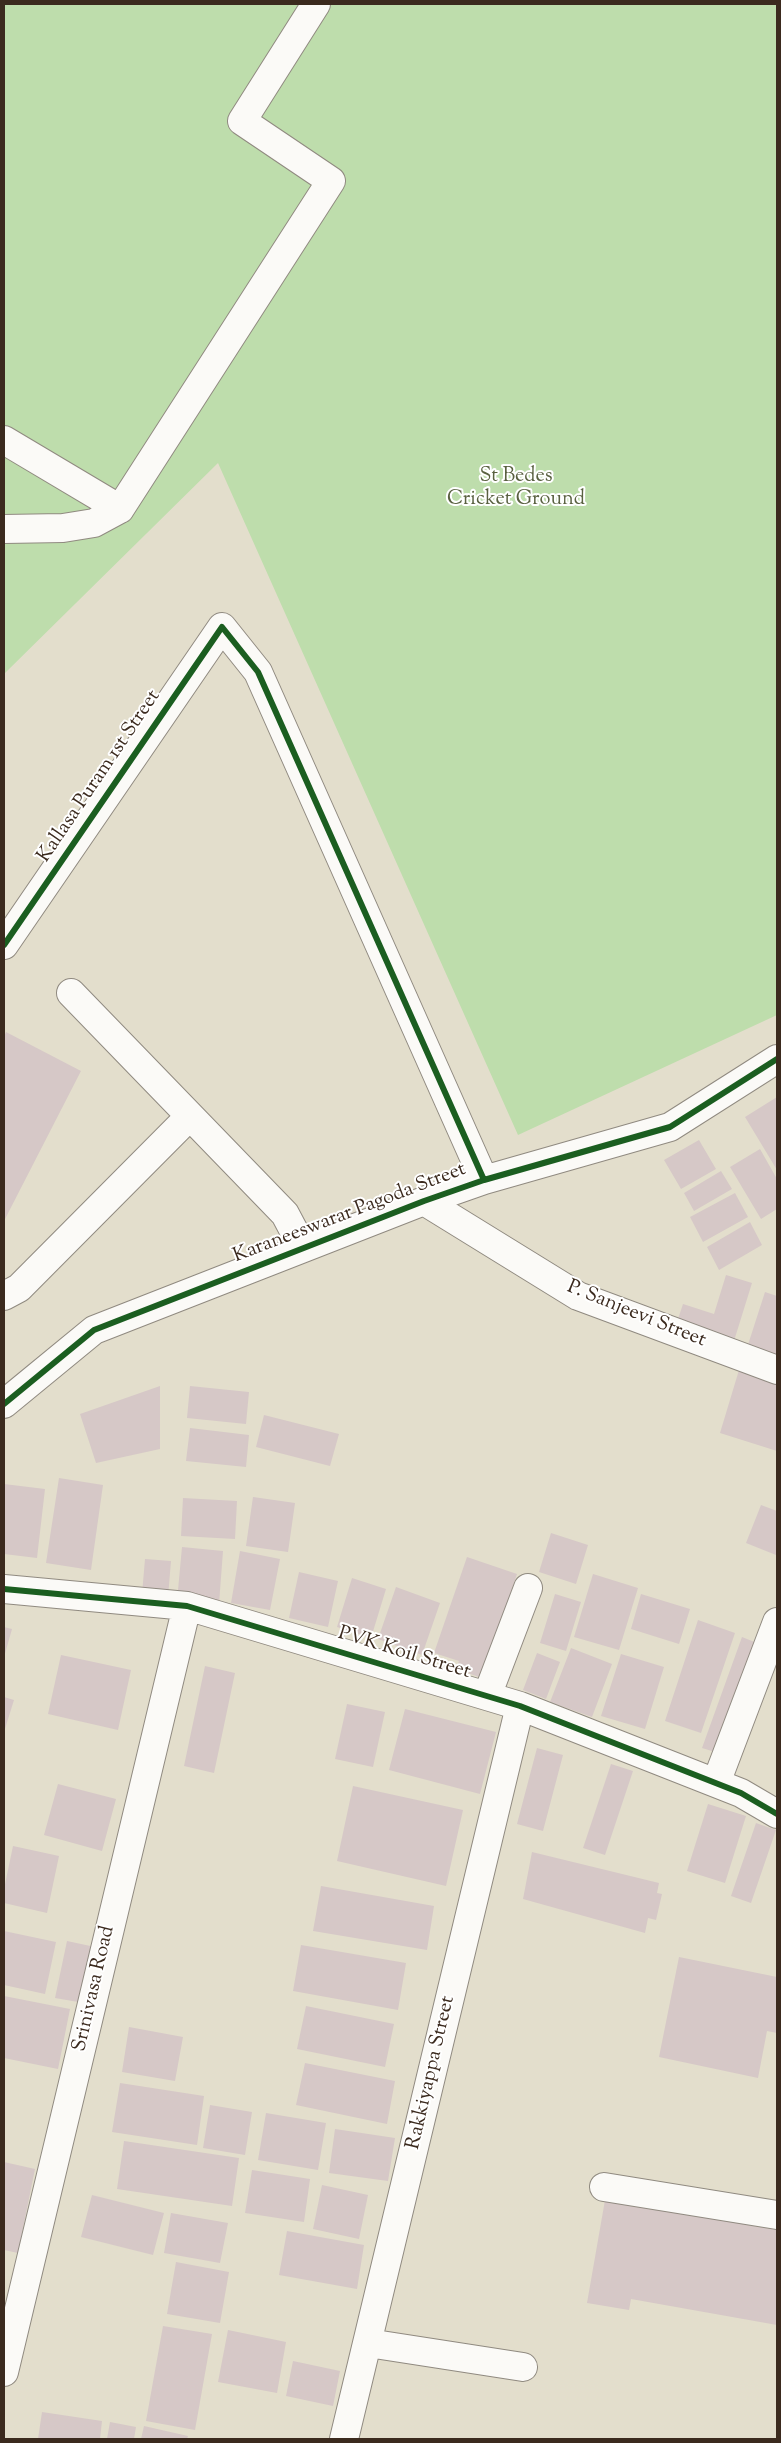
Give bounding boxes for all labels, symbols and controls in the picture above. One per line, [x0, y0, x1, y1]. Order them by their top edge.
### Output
park label: St Bedes Cricket Ground [447, 466, 585, 513]
street label: Kallasa Puram 1st Street [33, 686, 167, 868]
street label: Karaneeswarar Pagoda Street [230, 1158, 470, 1270]
street label: P. Sanjeevi Street [563, 1276, 709, 1354]
street label: PVK Koil Street [335, 1622, 473, 1686]
street label: Srinivasa Road [69, 1924, 121, 2054]
street label: Rakkiyappa Street [403, 1994, 461, 2152]

